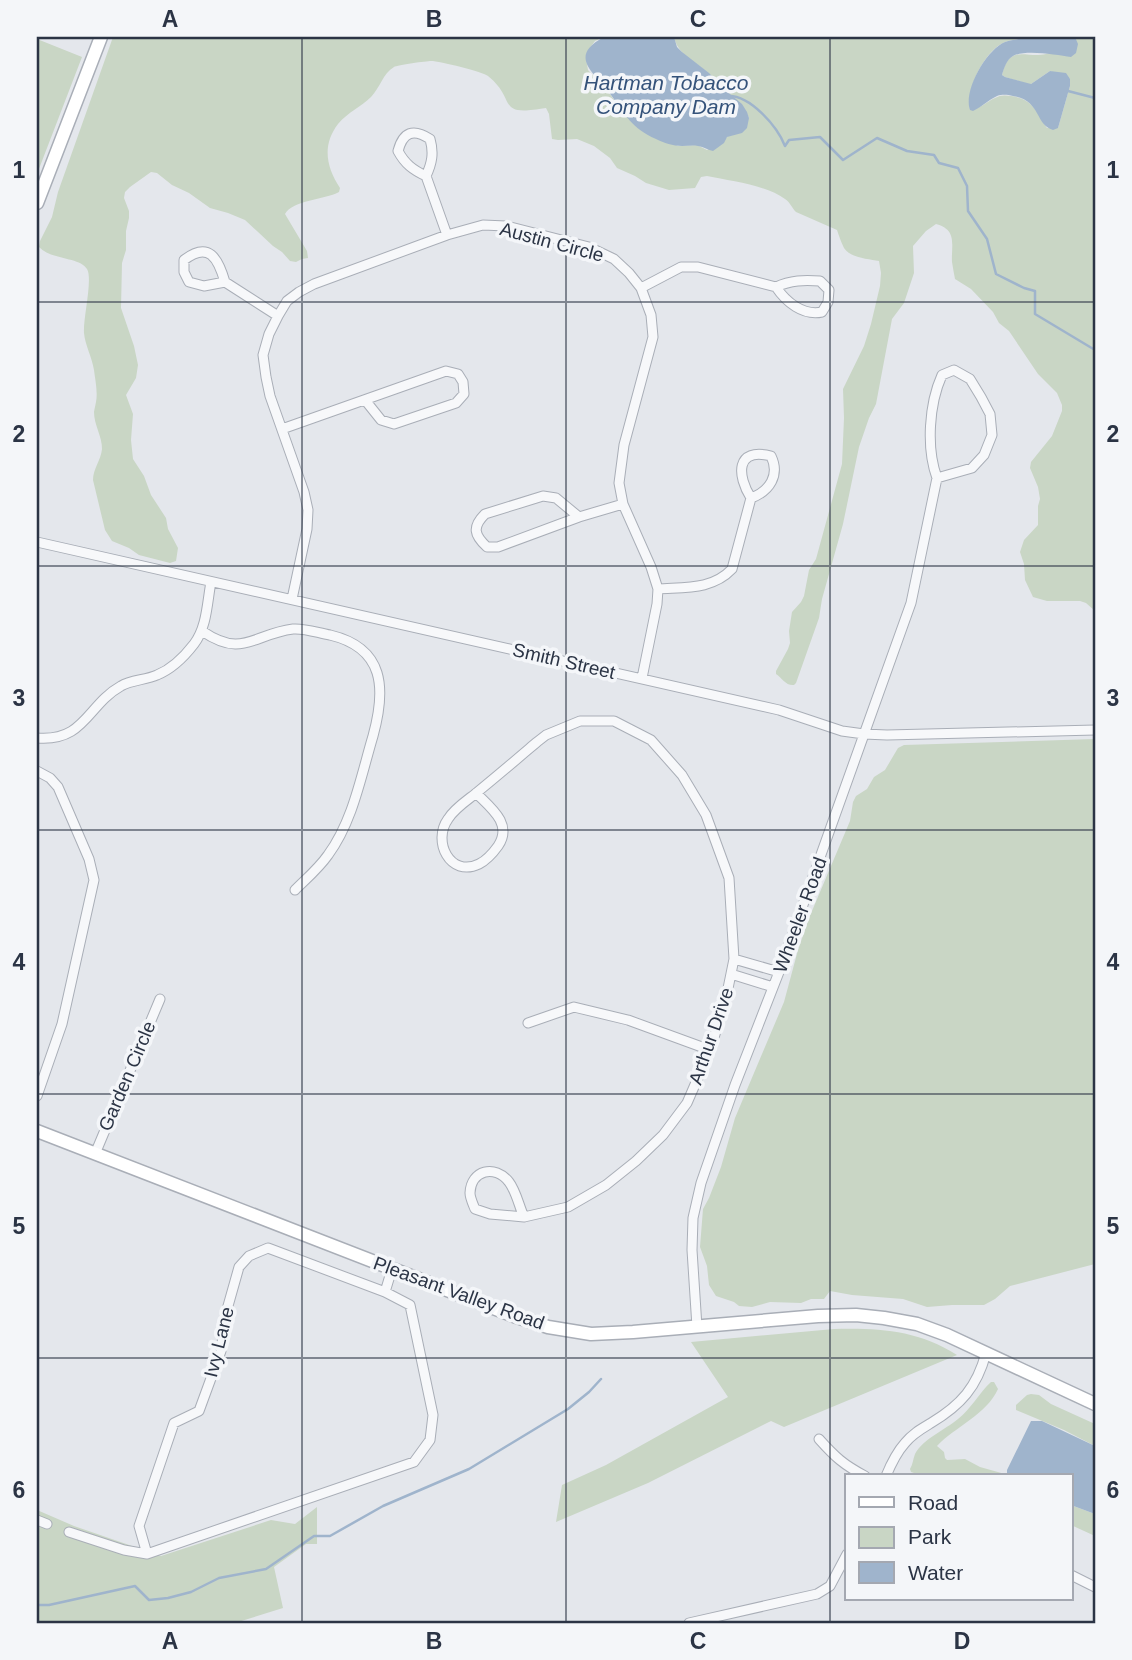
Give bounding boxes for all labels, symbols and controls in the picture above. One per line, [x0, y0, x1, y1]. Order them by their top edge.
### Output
text: A [162, 6, 178, 32]
text: B [426, 6, 442, 32]
text: C [690, 6, 706, 32]
text: D [954, 6, 970, 32]
water label: Hartman Tobacco Company Dam [584, 71, 749, 118]
text: 1 [13, 157, 26, 183]
text: 1 [1107, 157, 1120, 183]
street label: Austin Circle [498, 218, 606, 266]
text: 2 [13, 421, 25, 447]
text: 2 [1107, 421, 1119, 447]
street label: Smith Street [511, 639, 618, 683]
text: 3 [13, 685, 25, 711]
text: 3 [1107, 685, 1119, 711]
street label: Wheeler Road [769, 854, 831, 976]
text: 4 [13, 949, 26, 975]
text: 4 [1107, 949, 1120, 975]
street label: Arthur Drive [685, 985, 737, 1087]
street label: Garden Circle [94, 1018, 160, 1134]
text: 5 [13, 1213, 26, 1239]
text: 5 [1107, 1213, 1120, 1239]
street label: Pleasant Valley Road [371, 1252, 547, 1334]
street label: Ivy Lane [200, 1305, 238, 1379]
legend [845, 1474, 1072, 1600]
text: 6 [13, 1477, 25, 1503]
text: 6 [1107, 1477, 1119, 1503]
text: Road [908, 1491, 958, 1514]
text: Park [908, 1525, 952, 1548]
text: Water [908, 1561, 963, 1584]
text: A [162, 1628, 178, 1654]
text: B [426, 1628, 442, 1654]
text: C [690, 1628, 706, 1654]
text: D [954, 1628, 970, 1654]

